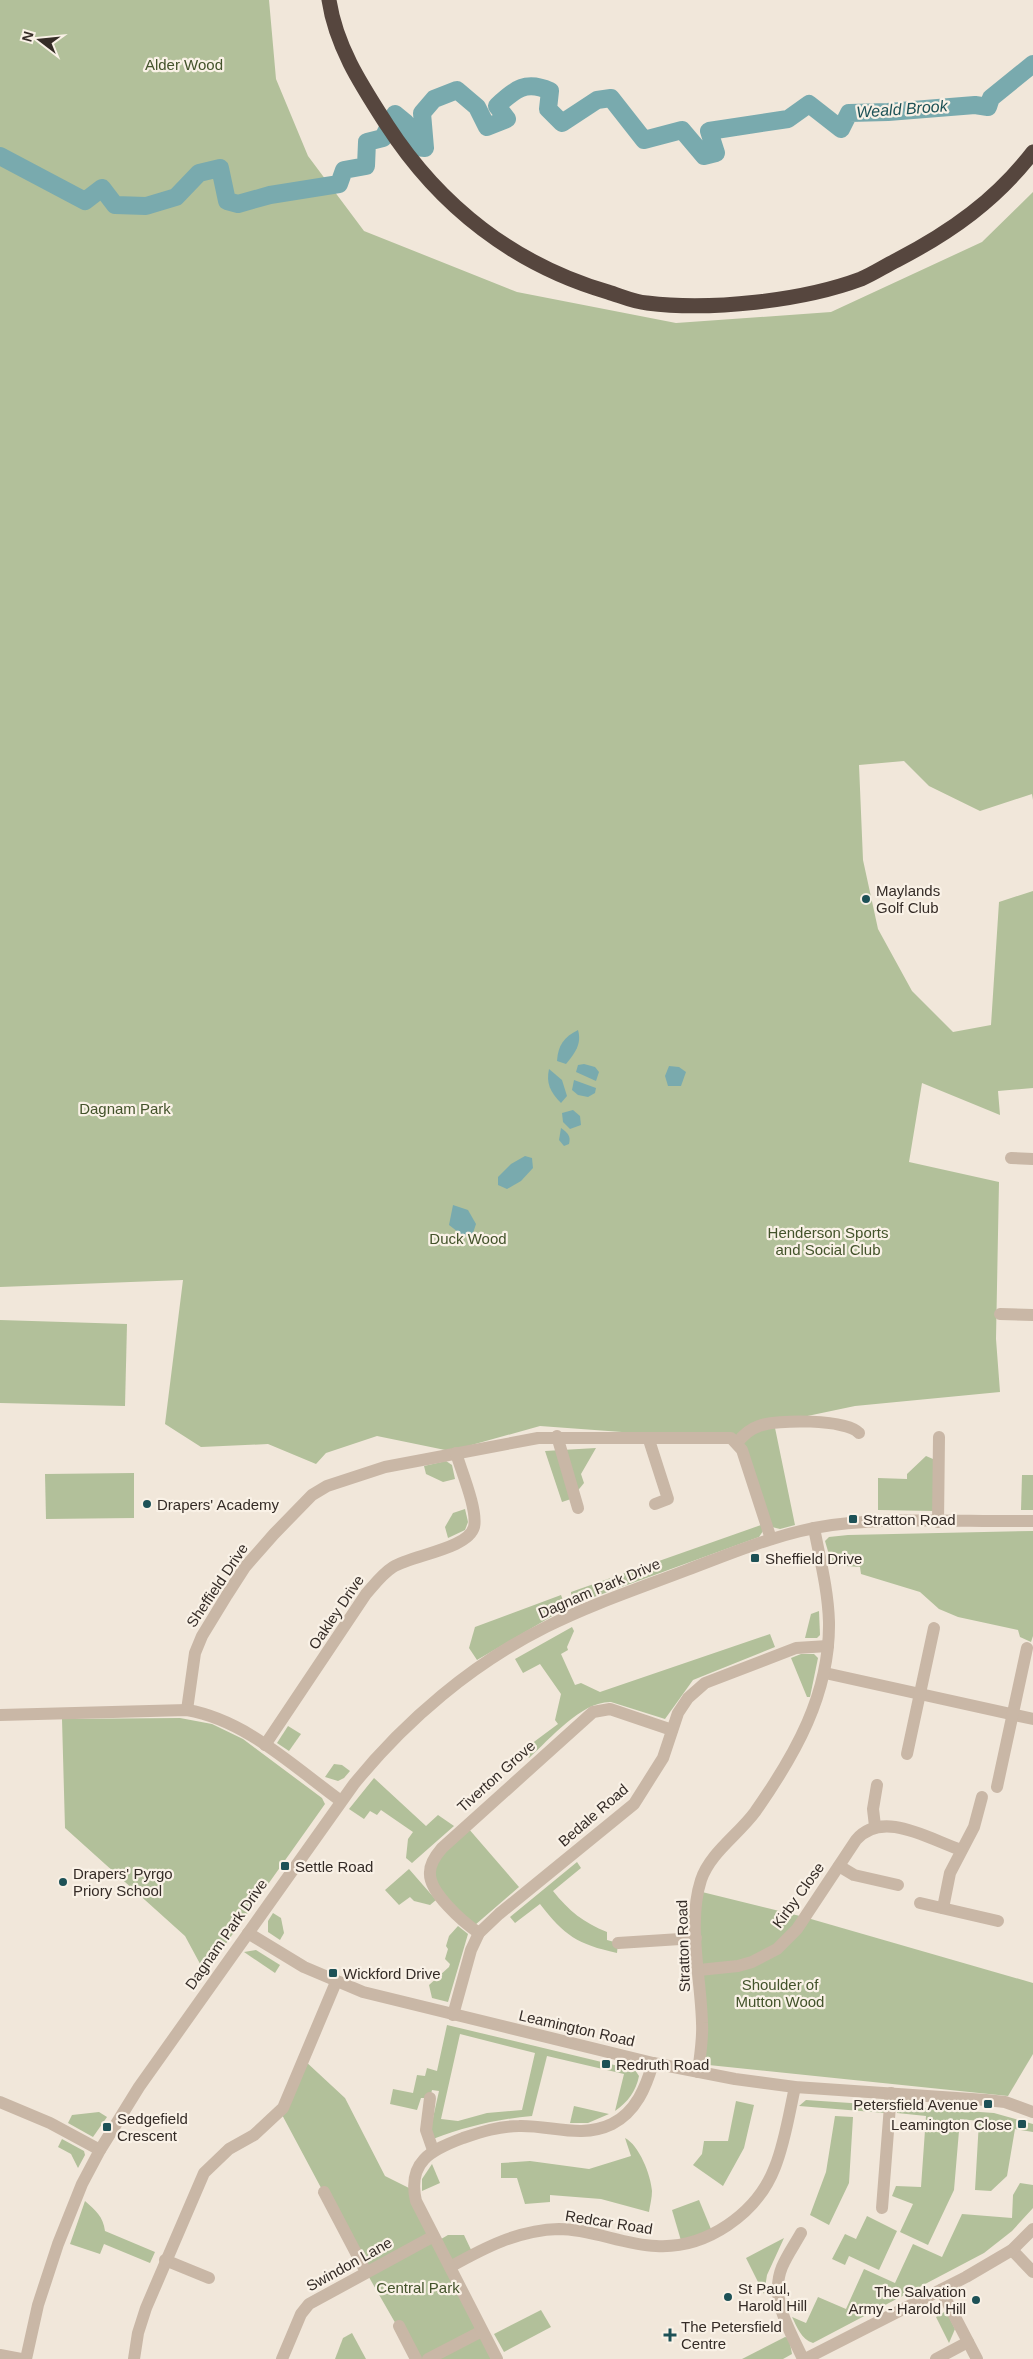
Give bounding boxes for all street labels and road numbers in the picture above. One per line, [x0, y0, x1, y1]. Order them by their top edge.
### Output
street label: Sheffield Drive [183, 1540, 251, 1630]
street label: Dagnam Park Drive [535, 1555, 663, 1621]
street label: Oakley Drive [305, 1572, 367, 1652]
street label: Tiverton Grove [454, 1737, 538, 1815]
street label: Bedale Road [555, 1780, 631, 1850]
street label: Kirby Close [769, 1859, 827, 1931]
street label: Dagnam Park Drive [181, 1876, 271, 1992]
street label: Stratton Road [673, 1899, 693, 1993]
street label: Leamington Road [517, 2006, 637, 2050]
street label: Redcar Road [564, 2207, 654, 2237]
street label: Swindon Lane [303, 2234, 395, 2294]

